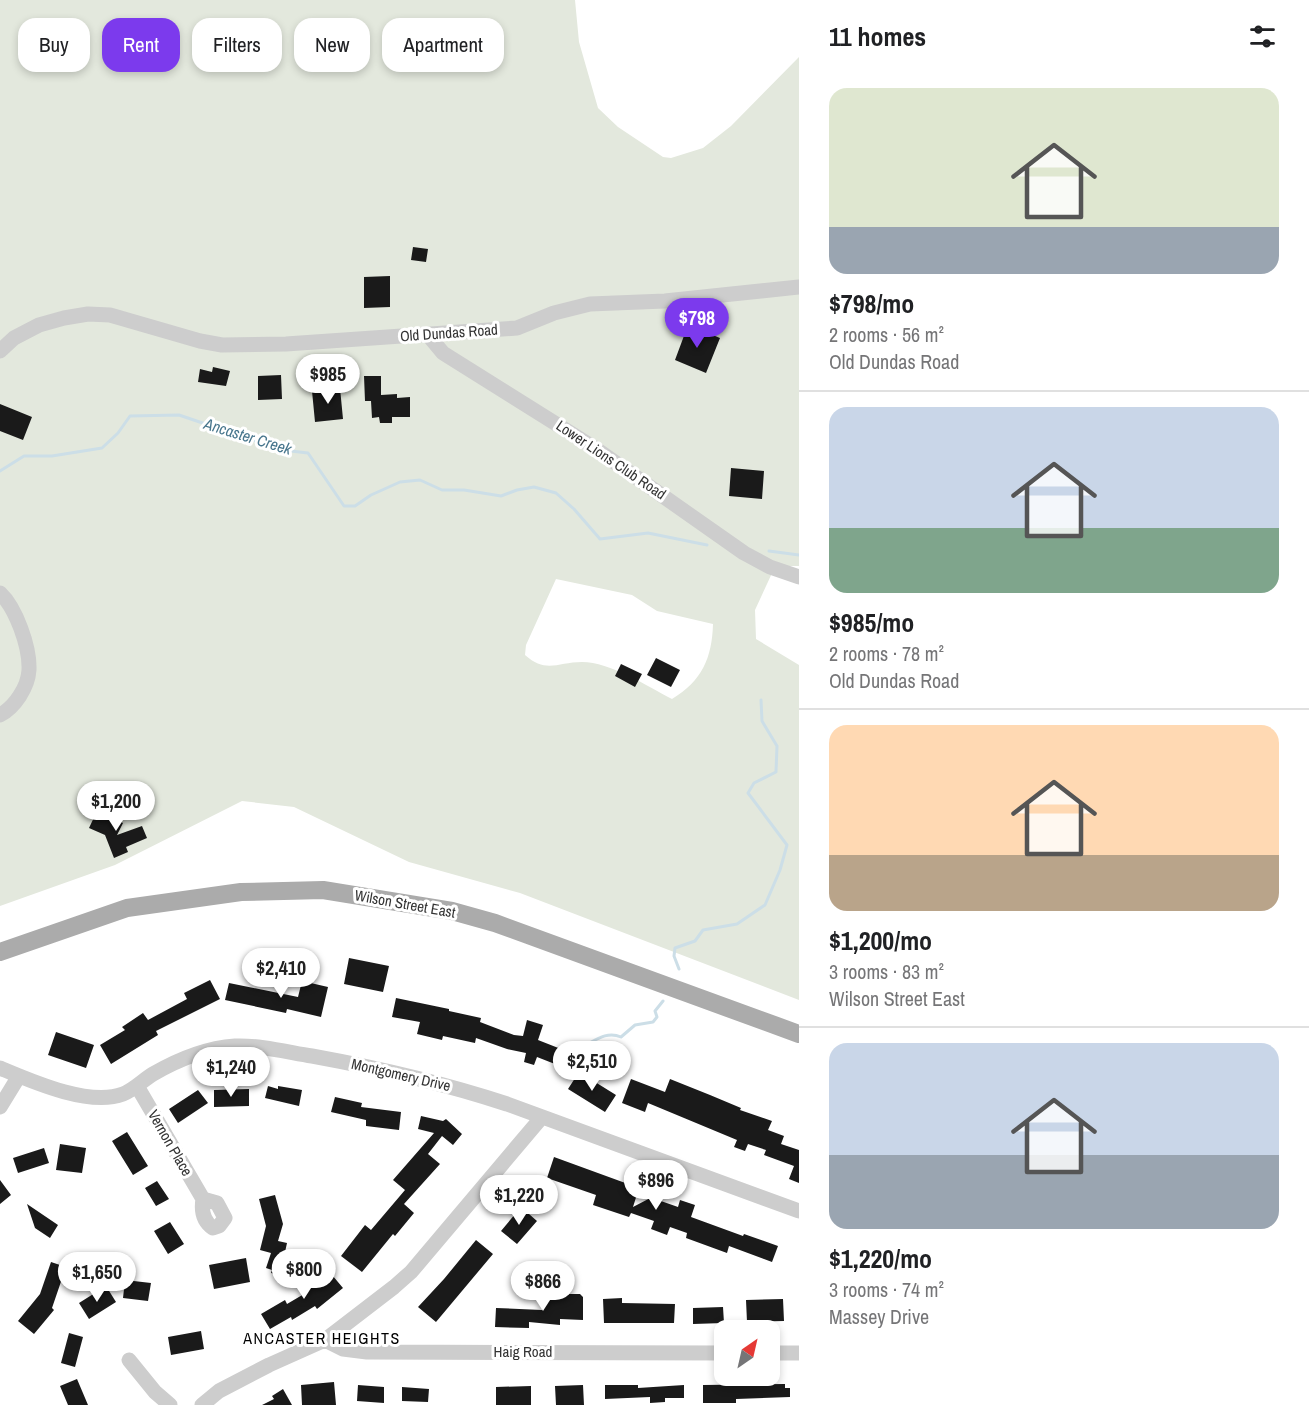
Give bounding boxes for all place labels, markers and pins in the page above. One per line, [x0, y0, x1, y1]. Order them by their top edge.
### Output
pin: $798 [661, 298, 733, 349]
pin: $985 [292, 354, 364, 405]
pin: $1,200 [67, 781, 165, 832]
pin: $2,410 [232, 948, 330, 999]
pin: $2,510 [543, 1041, 641, 1092]
pin: $1,240 [182, 1047, 280, 1098]
pin: $896 [620, 1160, 692, 1211]
pin: $1,220 [470, 1175, 568, 1226]
pin: $800 [268, 1249, 340, 1300]
pin: $1,650 [48, 1252, 146, 1303]
pin: $866 [507, 1261, 579, 1312]

